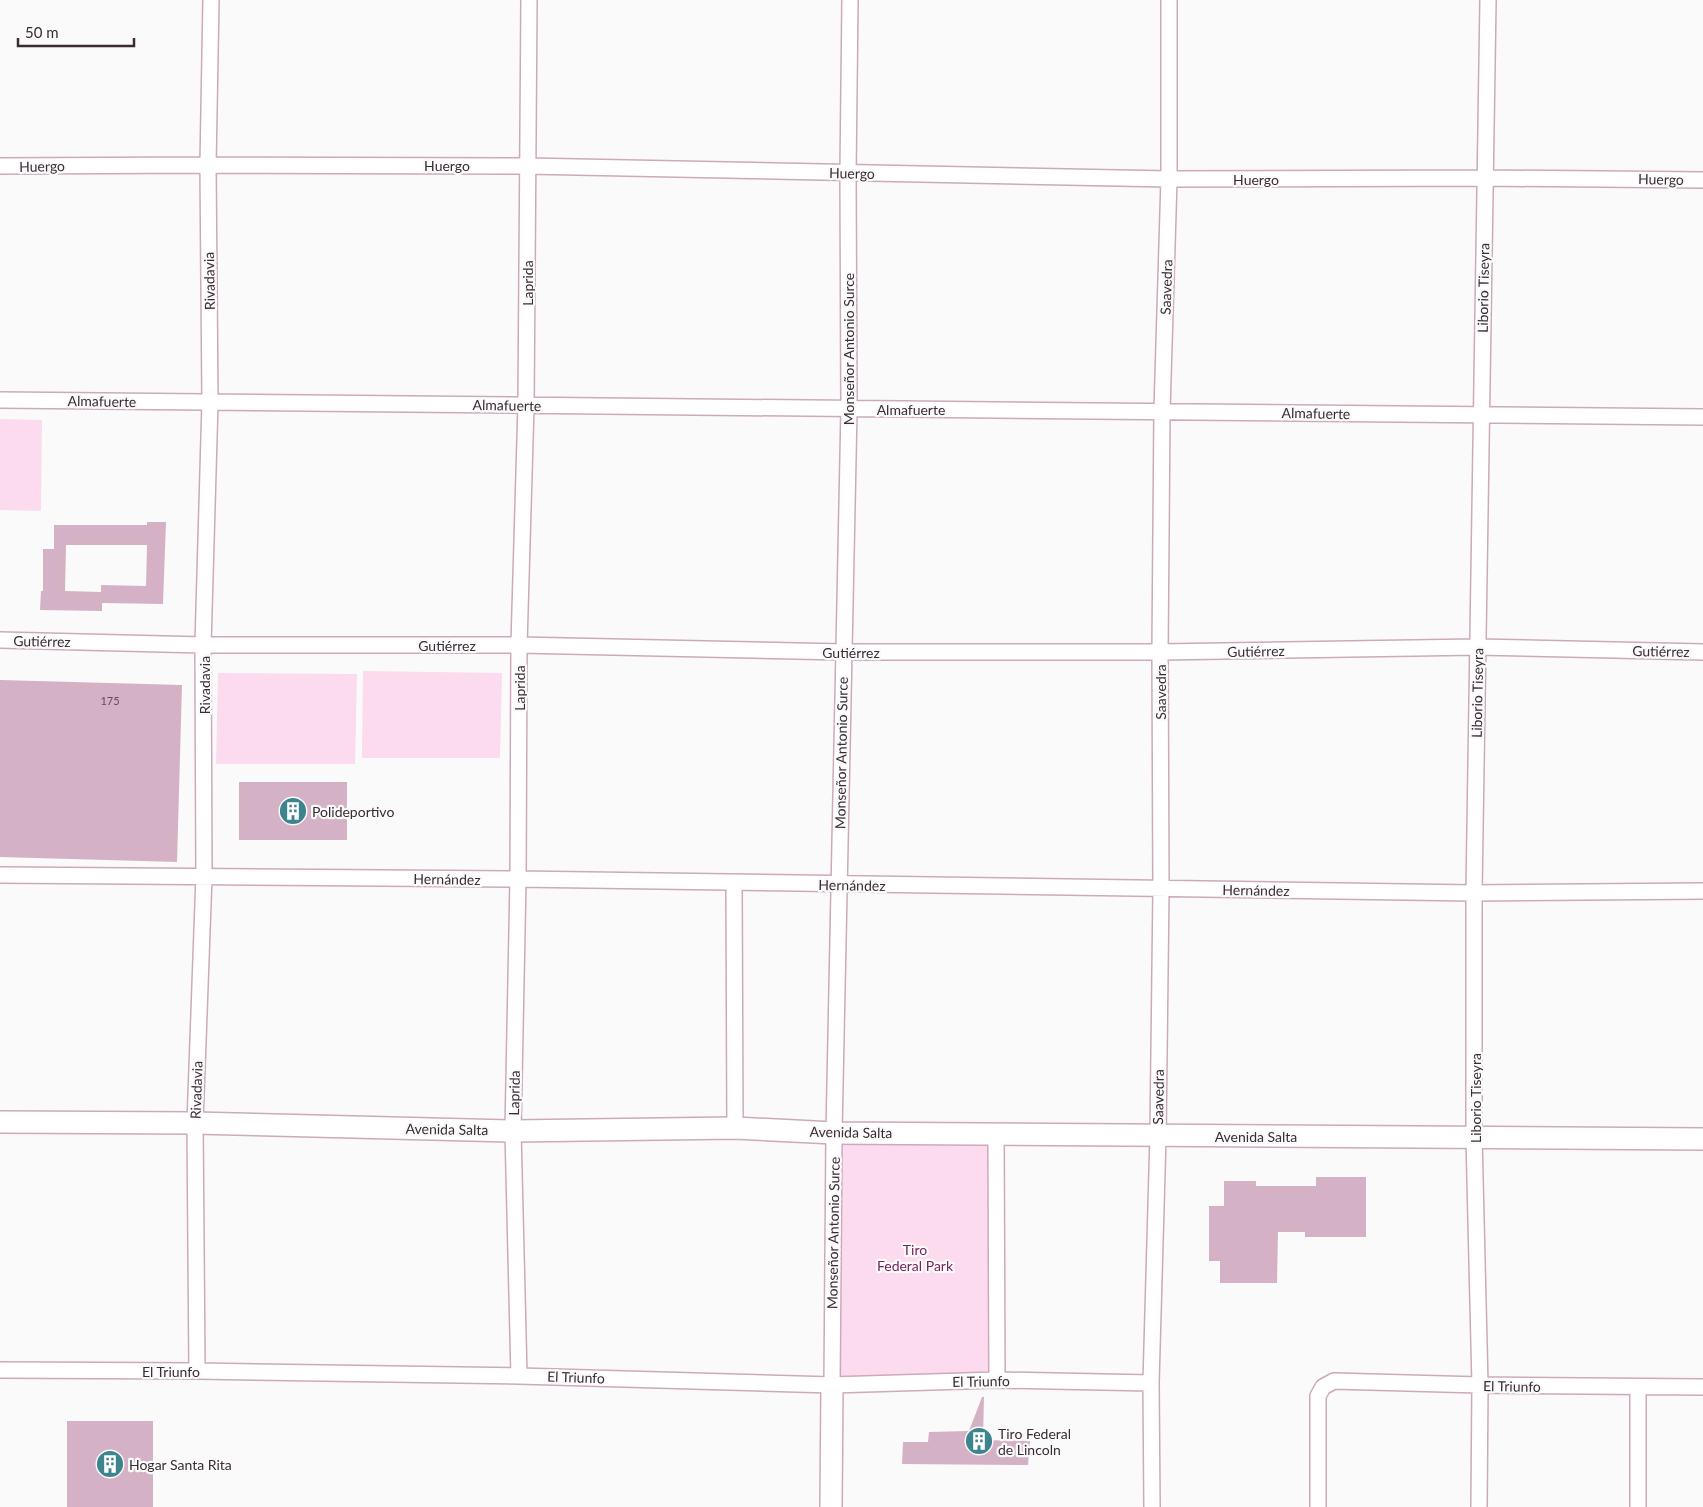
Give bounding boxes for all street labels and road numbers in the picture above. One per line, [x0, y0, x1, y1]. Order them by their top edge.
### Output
street label: Huergo [19, 157, 65, 175]
street label: Huergo [424, 157, 470, 174]
street label: Huergo [829, 164, 875, 182]
street label: Huergo [1638, 170, 1684, 188]
street label: Huergo [1233, 171, 1279, 188]
street label: Liborio Tiseyra [1474, 243, 1492, 333]
street label: Rivadavia [200, 252, 218, 310]
street label: Saavedra [1157, 259, 1175, 315]
street label: Laprida [519, 260, 536, 306]
street label: Monseñor Antonio Surce [840, 273, 857, 425]
street label: Almafuerte [68, 392, 136, 410]
street label: Almafuerte [473, 396, 541, 414]
street label: Almafuerte [877, 401, 945, 418]
street label: Almafuerte [1282, 404, 1350, 422]
street label: Gutiérrez [13, 632, 71, 650]
street label: Gutiérrez [418, 637, 476, 654]
street label: Gutiérrez [1227, 642, 1285, 660]
street label: Gutiérrez [1632, 642, 1690, 660]
street label: Gutiérrez [822, 644, 880, 661]
street label: Liborio Tiseyra [1468, 648, 1486, 738]
street label: Rivadavia [196, 656, 213, 714]
street label: Saavedra [1152, 664, 1169, 720]
street label: Laprida [511, 665, 528, 711]
street label: Monseñor Antonio Surce [831, 677, 851, 829]
street label: Hernández [413, 870, 481, 888]
street label: Hernández [818, 876, 886, 894]
street label: Hernández [1222, 881, 1290, 899]
street label: Liborio Tiseyra [1467, 1053, 1484, 1143]
street label: Rivadavia [186, 1061, 206, 1119]
street label: Saavedra [1149, 1069, 1167, 1125]
street label: Laprida [505, 1070, 523, 1116]
street label: Avenida Salta [406, 1120, 488, 1138]
street label: Avenida Salta [810, 1123, 892, 1141]
street label: Avenida Salta [1215, 1128, 1297, 1145]
street label: Monseñor Antonio Surce [823, 1157, 843, 1309]
street label: El Triunfo [142, 1363, 200, 1380]
street label: El Triunfo [547, 1367, 605, 1387]
street label: El Triunfo [952, 1372, 1010, 1390]
street label: El Triunfo [1483, 1377, 1541, 1395]

